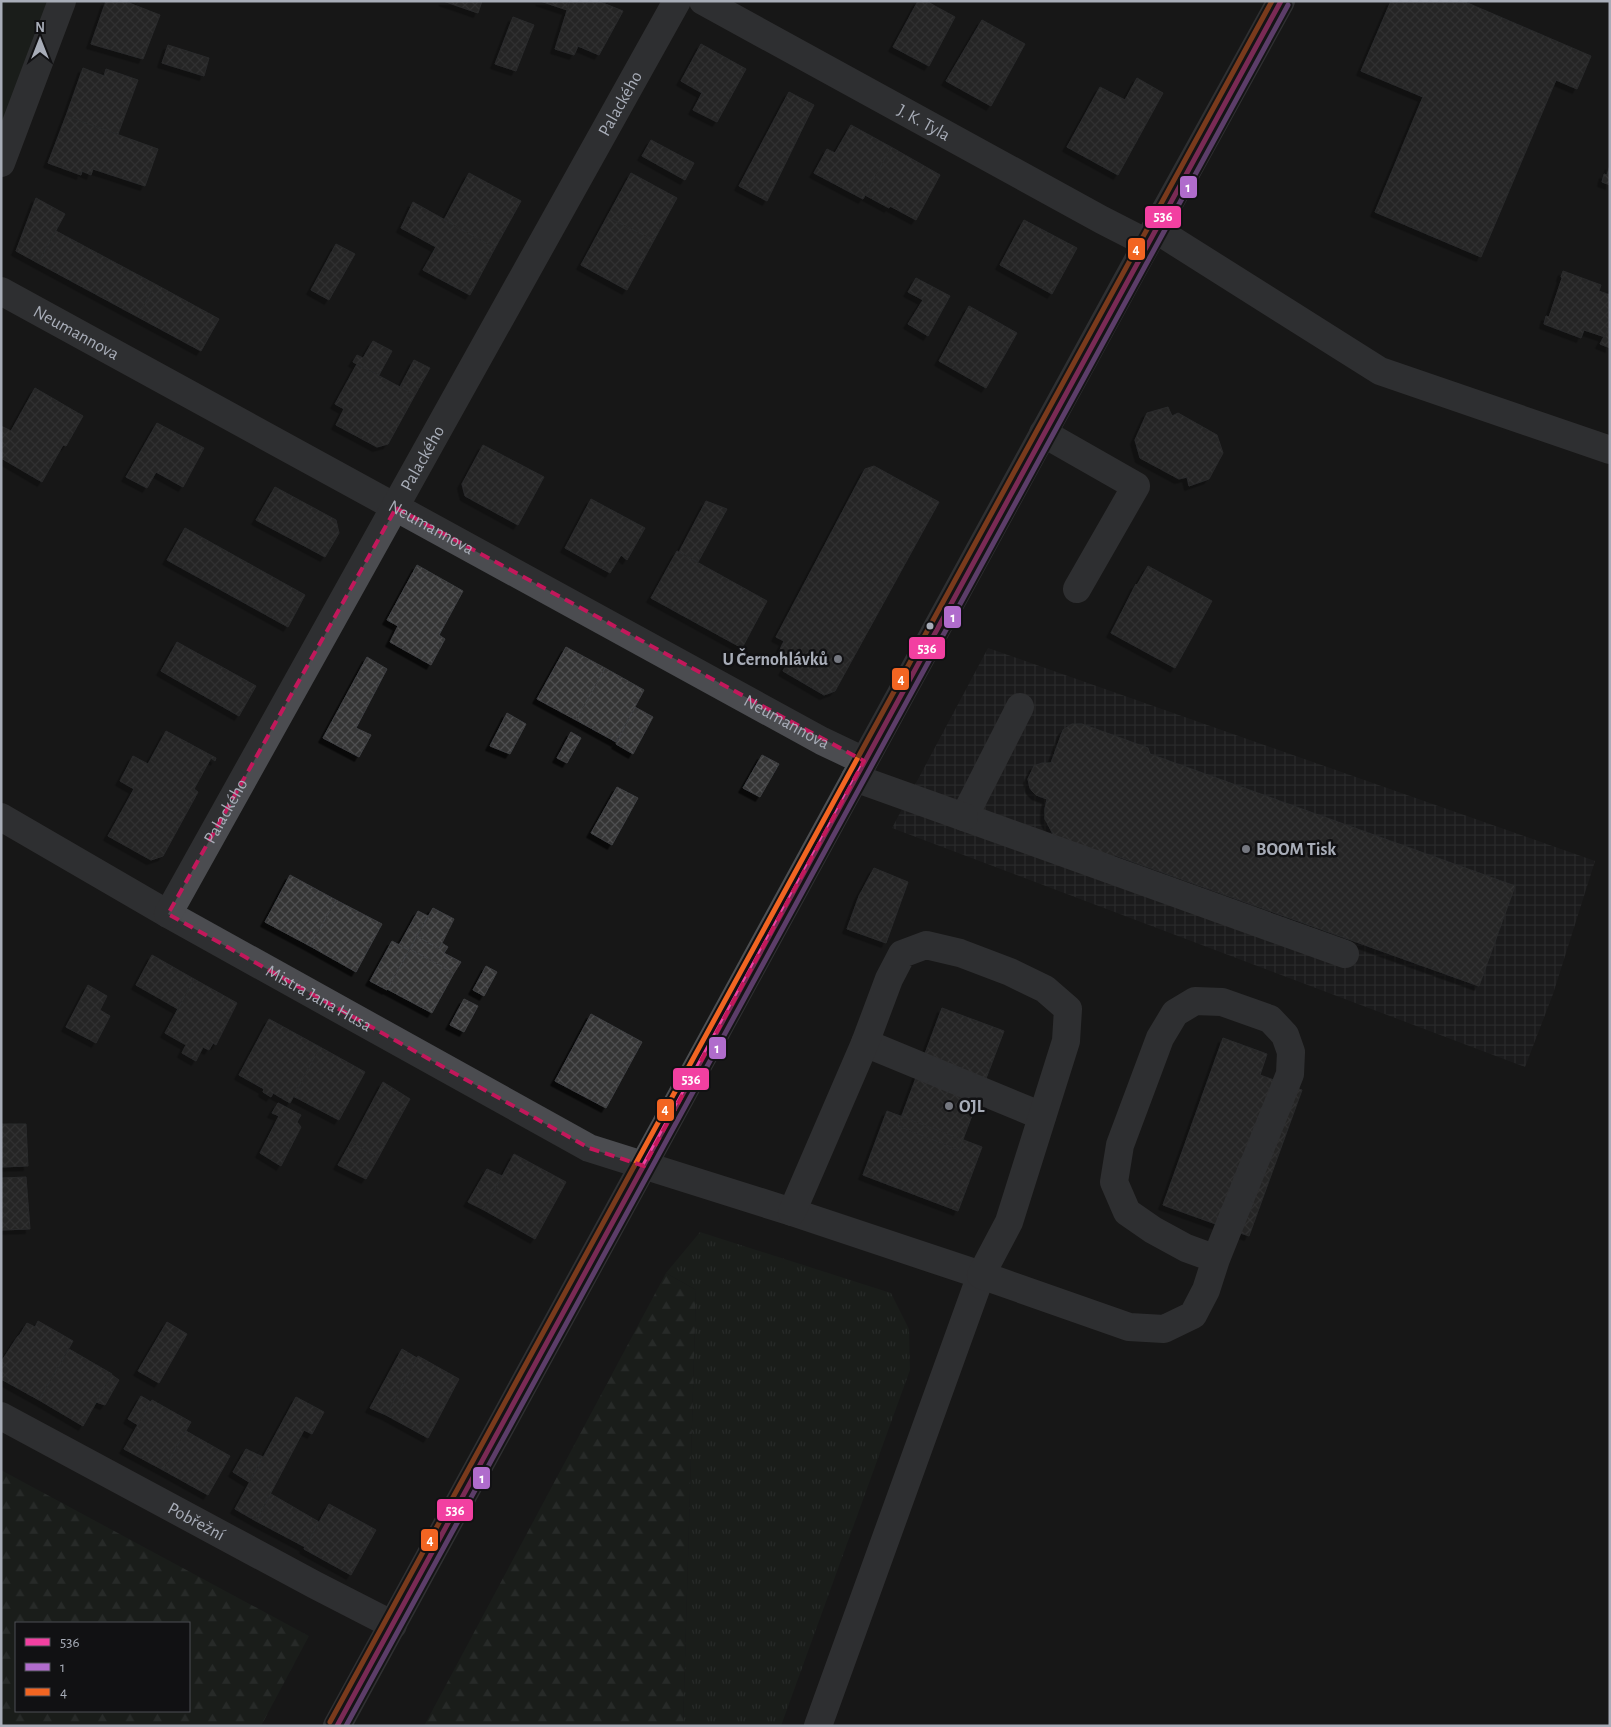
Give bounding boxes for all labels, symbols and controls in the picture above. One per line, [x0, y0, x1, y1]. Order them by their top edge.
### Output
north arrow [15, 15, 65, 65]
text: N [35, 21, 45, 35]
street label: Palackého [596, 68, 646, 139]
street label: J. K. Tyla [894, 101, 953, 145]
line badge: 1 [1179, 175, 1198, 199]
text: 1 [1185, 181, 1191, 195]
line badge: 536 [1144, 205, 1182, 229]
text: 536 [1154, 210, 1173, 224]
line badge: 4 [1127, 237, 1146, 261]
text: 4 [1132, 243, 1140, 257]
street label: Neumannova [30, 303, 122, 364]
street label: Palackého [398, 423, 448, 494]
street label: Neumannova [385, 497, 477, 558]
line badge: 1 [943, 605, 962, 629]
text: 1 [950, 611, 956, 625]
unlabelled marker [925, 621, 935, 631]
line badge: 536 [908, 636, 946, 660]
text: 536 [918, 642, 937, 656]
place label: U Černohlávků [722, 648, 829, 669]
marker: U Černohlávků [832, 653, 844, 665]
line badge: 4 [891, 667, 910, 691]
text: 4 [897, 673, 905, 687]
street label: Neumannova [740, 692, 832, 753]
street label: Palackého [201, 776, 252, 847]
place label: BOOM Tisk [1256, 841, 1336, 859]
marker: BOOM Tisk [1240, 843, 1252, 855]
street label: Mistra Jana Husa [263, 962, 375, 1035]
line badge: 1 [708, 1036, 727, 1060]
text: 1 [714, 1042, 720, 1056]
line badge: 536 [672, 1067, 710, 1091]
text: 536 [682, 1073, 701, 1087]
line badge: 4 [656, 1098, 675, 1122]
place label: OJL [959, 1098, 985, 1116]
marker: OJL [943, 1100, 955, 1112]
text: 4 [661, 1103, 669, 1117]
line badge: 1 [472, 1466, 491, 1490]
text: 1 [479, 1472, 485, 1486]
line badge: 536 [436, 1498, 474, 1522]
street label: Pobřežní [165, 1500, 228, 1545]
text: 536 [446, 1504, 465, 1518]
line badge: 4 [420, 1528, 439, 1552]
text: 4 [426, 1534, 434, 1548]
legend [15, 1622, 190, 1712]
text: 536 [60, 1635, 80, 1650]
text: 1 [60, 1660, 65, 1675]
text: 4 [60, 1685, 67, 1700]

